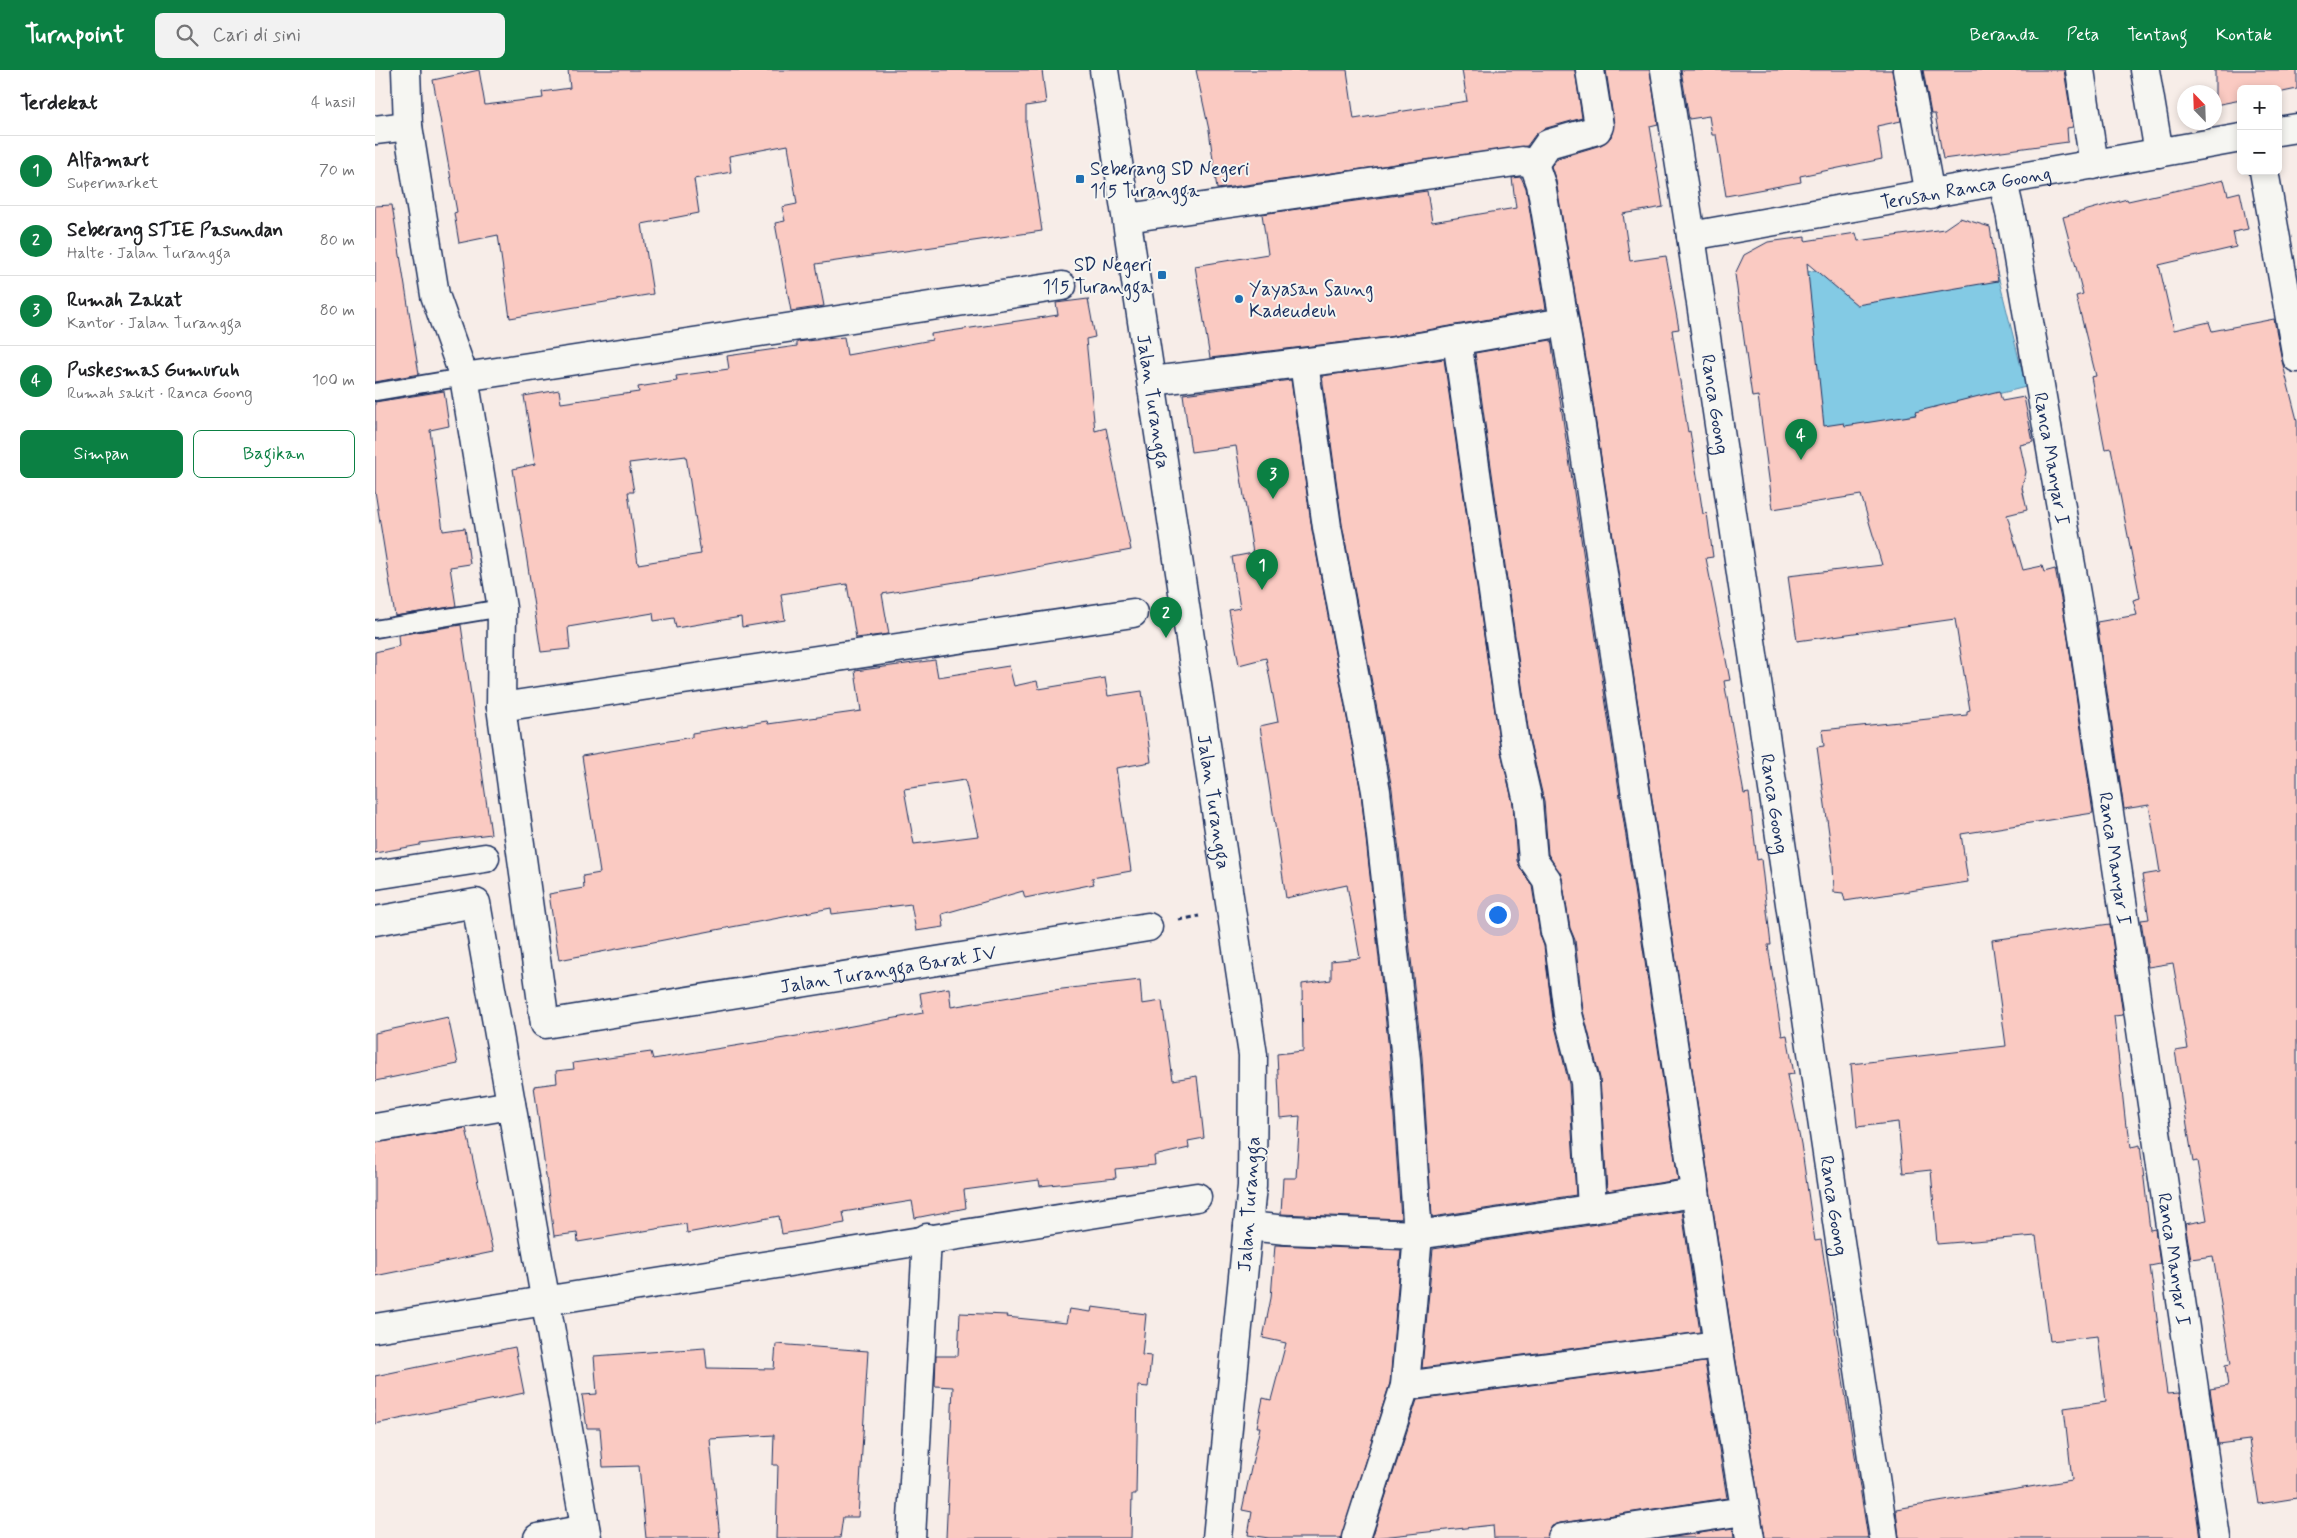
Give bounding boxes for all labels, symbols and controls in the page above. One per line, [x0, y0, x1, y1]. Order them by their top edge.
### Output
search box [155, 13, 505, 58]
text: Turnpoint [25, 20, 125, 51]
icon: search [173, 21, 201, 49]
text: Cari di sini [213, 23, 301, 48]
text: Beranda [1969, 23, 2038, 47]
text: Peta [2066, 23, 2099, 47]
text: Tentang [2127, 23, 2188, 47]
text: Kontak [2216, 23, 2272, 47]
north arrow [2177, 85, 2222, 130]
map controls [2237, 85, 2282, 175]
button: + [2237, 85, 2282, 130]
text: Terdekat [20, 89, 98, 117]
text: 4 hasil [311, 92, 355, 113]
button: − [2237, 130, 2282, 175]
text: Alfamart [67, 148, 149, 173]
place label: Seberang SD Negeri 115 Turangga [1090, 157, 1249, 207]
text: 1 [32, 160, 40, 181]
text: 70 m [319, 160, 355, 181]
street label: Terusan Ranca Goong [1879, 161, 2053, 216]
text: Supermarket [67, 173, 158, 194]
marker: Seberang SD Negeri 115 Turangga [1074, 173, 1086, 185]
text: Seberang STIE Pasundan [67, 218, 283, 243]
text: 2 [32, 230, 40, 251]
text: 80 m [320, 230, 355, 251]
text: Halte · Jalan Turangga [67, 243, 231, 264]
place label: SD Negeri 115 Turangga [1042, 253, 1153, 303]
marker: SD Negeri 115 Turangga [1156, 269, 1168, 281]
place label: Yayasan Saung Kadeudeuh [1249, 277, 1373, 324]
text: Rumah Zakat [67, 288, 182, 313]
marker: Yayasan Saung Kadeudeuh [1233, 293, 1245, 305]
text: 3 [32, 300, 40, 321]
text: 80 m [320, 300, 355, 321]
text: Kantor · Jalan Turangga [67, 313, 242, 334]
street label: Jalan Turangga [1130, 332, 1175, 470]
street label: Ranca Goong [1695, 353, 1734, 456]
text: Puskesmas Gumuruh [67, 358, 240, 383]
text: 4 [31, 370, 41, 391]
text: 100 m [312, 370, 355, 391]
text: Rumah sakit · Ranca Goong [67, 383, 252, 404]
street label: Ranca Manyar I [2027, 390, 2075, 527]
pin: 4 [1785, 419, 1817, 460]
button: Simpan [20, 430, 183, 478]
button: Bagikan [193, 430, 355, 478]
pin: 3 [1257, 458, 1289, 499]
pin: 1 [1246, 549, 1278, 590]
pin: 2 [1150, 597, 1182, 638]
street label: Jalan Turangga [1191, 733, 1236, 871]
street label: Ranca Goong [1754, 752, 1793, 856]
street label: Ranca Manyar I [2092, 790, 2136, 927]
your location [1485, 902, 1511, 928]
street label: Jalan Turangga Barat IV [778, 940, 999, 1000]
street label: Jalan Turangga [1232, 1136, 1270, 1273]
street label: Ranca Goong [1813, 1154, 1853, 1258]
street label: Ranca Manyar I [2151, 1191, 2196, 1328]

